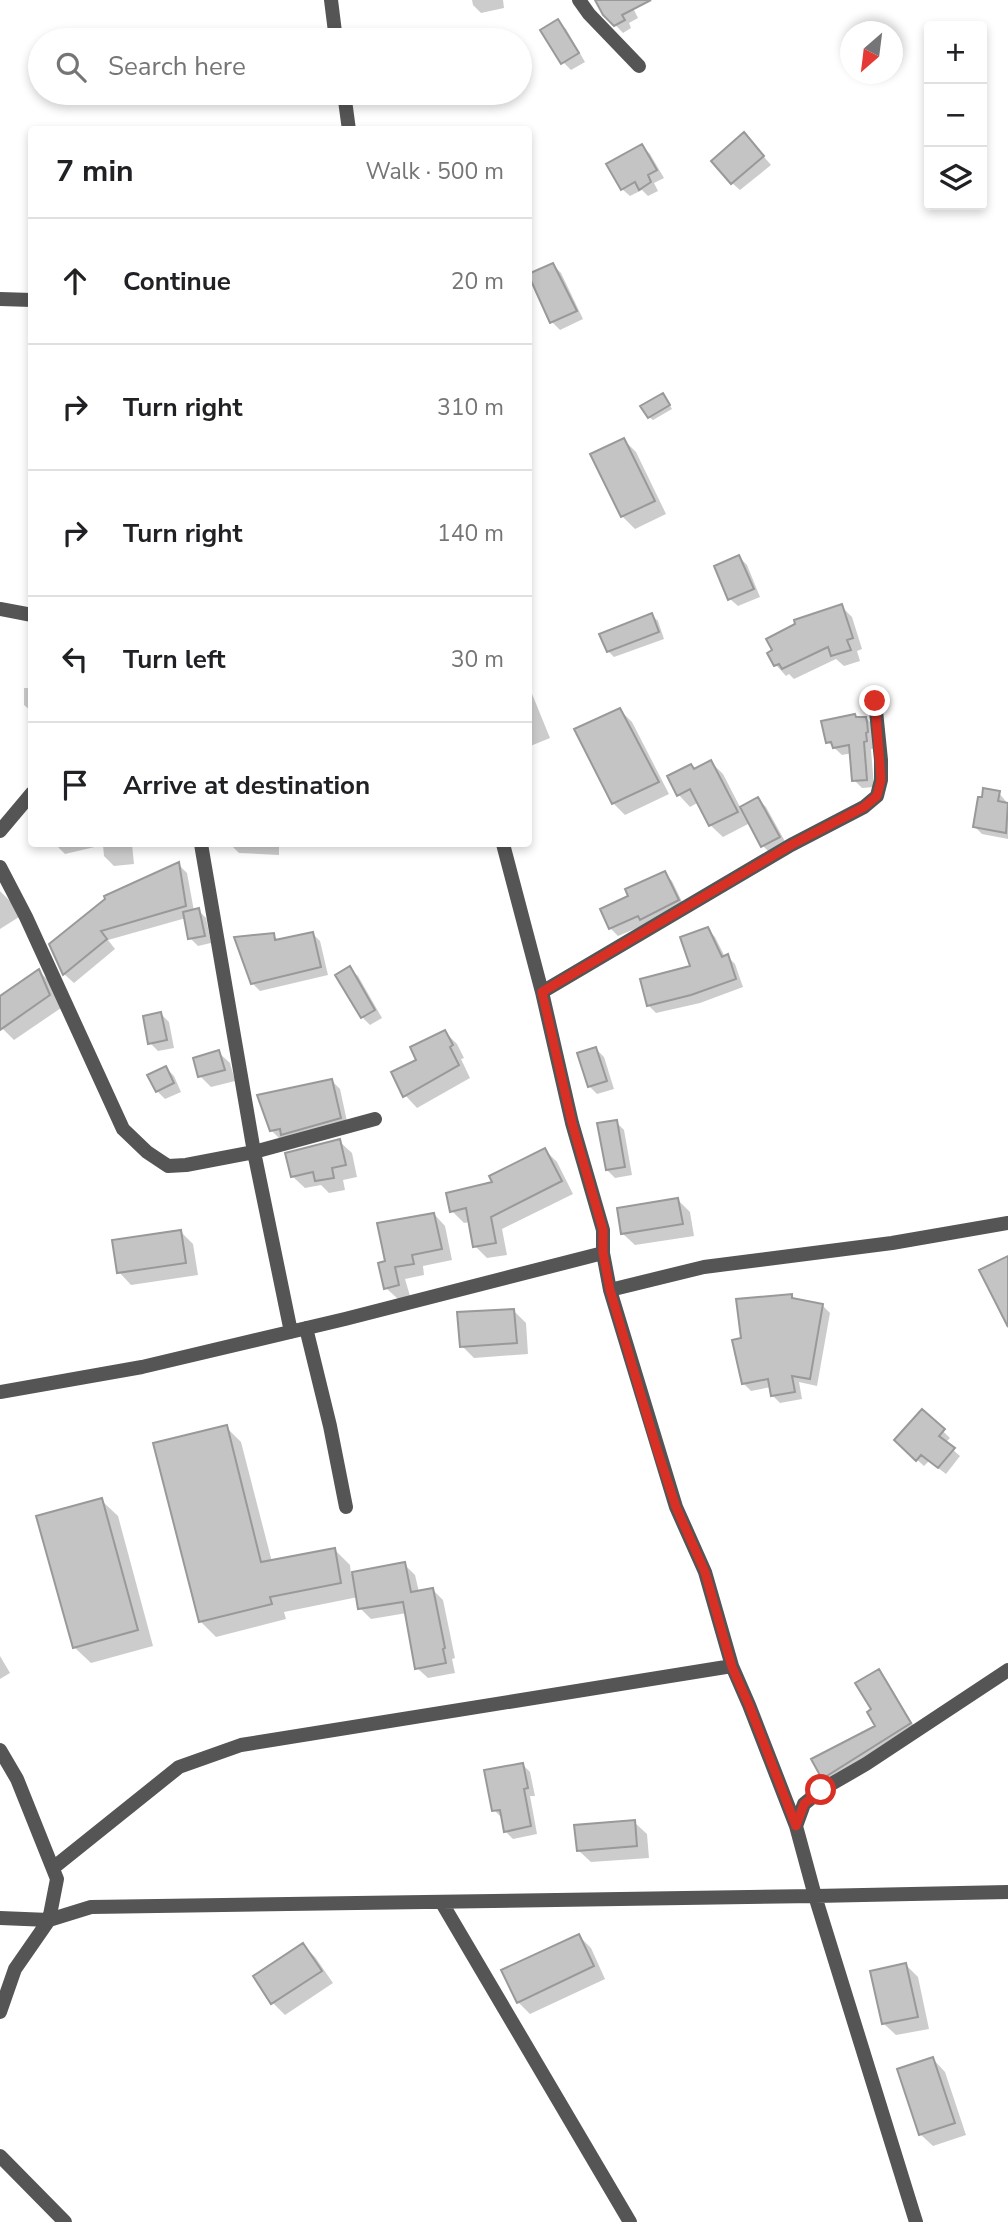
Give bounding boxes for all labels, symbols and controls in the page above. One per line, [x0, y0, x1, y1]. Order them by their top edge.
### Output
north arrow [840, 21, 903, 84]
map controls [924, 21, 987, 210]
button: + [924, 21, 987, 84]
search box [28, 28, 532, 105]
icon: search [52, 48, 90, 86]
text: Search here [108, 49, 246, 84]
button: − [924, 84, 987, 147]
button: layers [924, 147, 987, 210]
text: 7 min [56, 151, 134, 192]
text: Walk · 500 m [365, 156, 504, 187]
icon: ahead [56, 262, 94, 300]
text: Continue [123, 264, 231, 299]
text: 20 m [451, 266, 504, 297]
icon: right [56, 388, 94, 426]
text: Turn right [123, 390, 242, 425]
text: 310 m [437, 392, 504, 423]
icon: right [56, 514, 94, 552]
text: Turn right [123, 516, 242, 551]
text: 140 m [437, 518, 504, 549]
icon: left [56, 640, 94, 678]
text: Turn left [123, 642, 226, 677]
text: 30 m [451, 644, 504, 675]
route end [859, 685, 890, 716]
icon: arrive [56, 766, 94, 804]
text: Arrive at destination [123, 768, 370, 803]
route start [805, 1774, 836, 1805]

